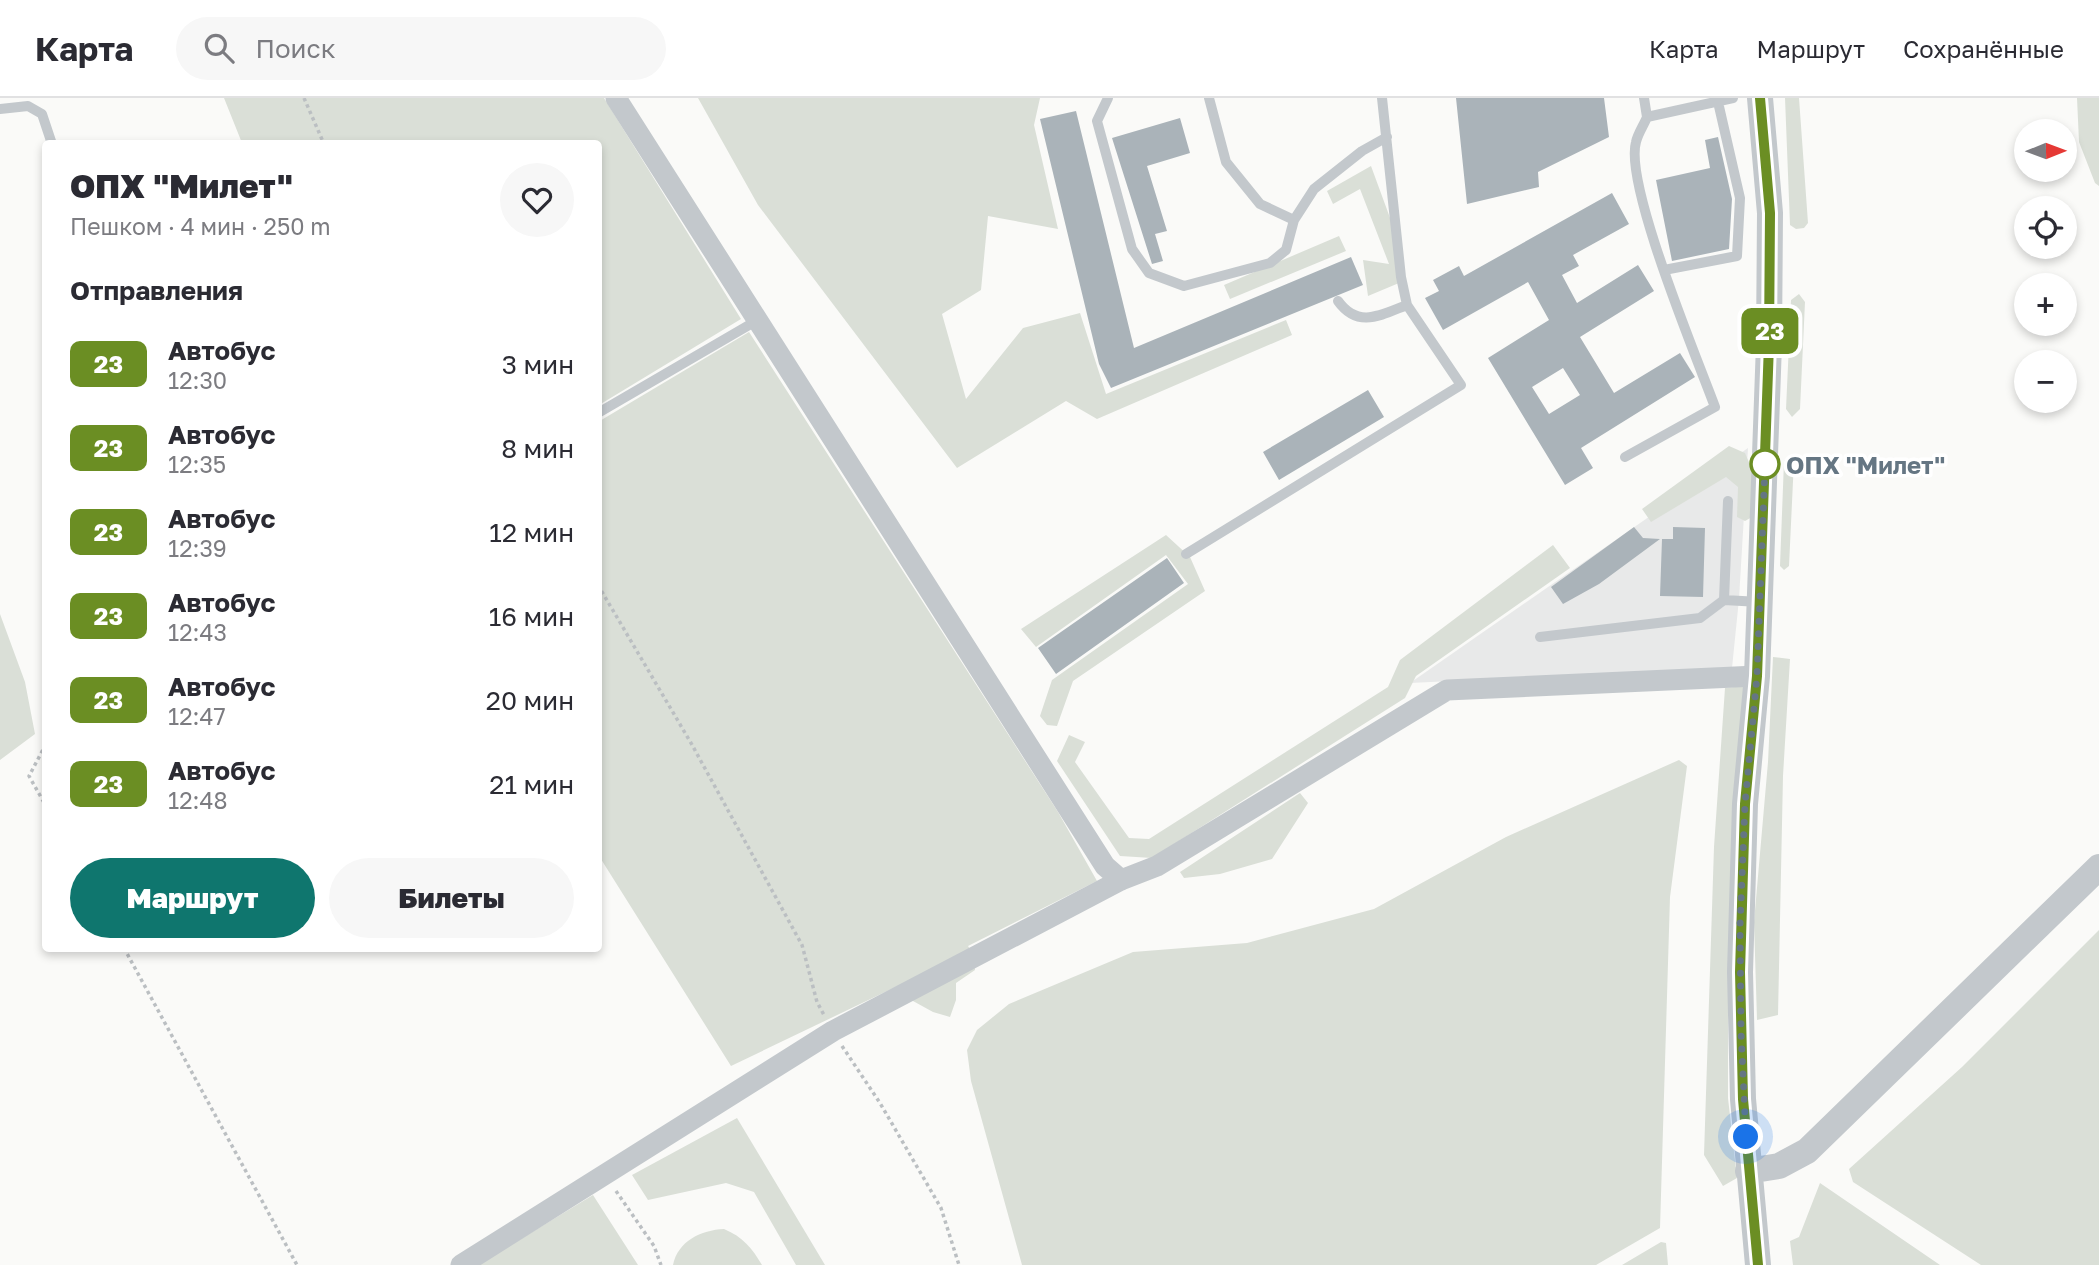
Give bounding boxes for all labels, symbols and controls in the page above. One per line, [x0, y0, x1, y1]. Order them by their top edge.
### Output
search box [176, 17, 666, 80]
text: Карта [35, 29, 134, 68]
icon: search [200, 29, 238, 67]
text: Поиск [256, 33, 336, 64]
text: Карта [1649, 34, 1719, 63]
text: Маршрут [1757, 34, 1865, 63]
text: Сохранённые [1903, 34, 2064, 63]
north arrow [2014, 119, 2077, 182]
map controls [2014, 119, 2077, 413]
button: heart [500, 163, 574, 237]
text: ОПХ "Милет" [70, 166, 293, 205]
button: locate [2014, 196, 2077, 259]
text: Пешком · 4 мин · 250 m [70, 212, 331, 240]
button: + [2014, 273, 2077, 336]
text: Отправления [70, 275, 243, 306]
line badge: 23 [1738, 308, 1802, 354]
text: 23 [1755, 316, 1785, 345]
text: Автобус [168, 335, 275, 366]
text: 23 [94, 349, 123, 378]
text: 3 мин [502, 349, 574, 380]
button: − [2014, 350, 2077, 413]
text: 12:30 [168, 366, 227, 394]
text: Автобус [168, 419, 275, 450]
text: 23 [94, 433, 123, 462]
text: 8 мин [501, 433, 574, 464]
marker: ОПХ "Милет" [1750, 449, 1780, 479]
text: 12:35 [168, 450, 226, 478]
place label: ОПХ "Милет" [1786, 450, 1945, 479]
text: Автобус [168, 503, 275, 534]
text: 23 [94, 517, 123, 546]
text: 12 мин [489, 517, 574, 548]
text: 12:39 [168, 534, 227, 562]
text: Автобус [168, 587, 275, 618]
text: 23 [94, 601, 123, 630]
text: 16 мин [489, 601, 574, 632]
text: 12:43 [168, 618, 227, 646]
text: Автобус [168, 671, 275, 702]
text: 23 [94, 685, 123, 714]
text: 20 мин [486, 685, 574, 716]
text: 12:47 [168, 702, 226, 730]
text: Автобус [168, 755, 275, 786]
text: 23 [94, 769, 123, 798]
text: 21 мин [489, 769, 574, 800]
text: 12:48 [168, 786, 227, 814]
button: Маршрут [70, 858, 315, 938]
button: Билеты [329, 858, 574, 938]
your location [1728, 1119, 1763, 1154]

